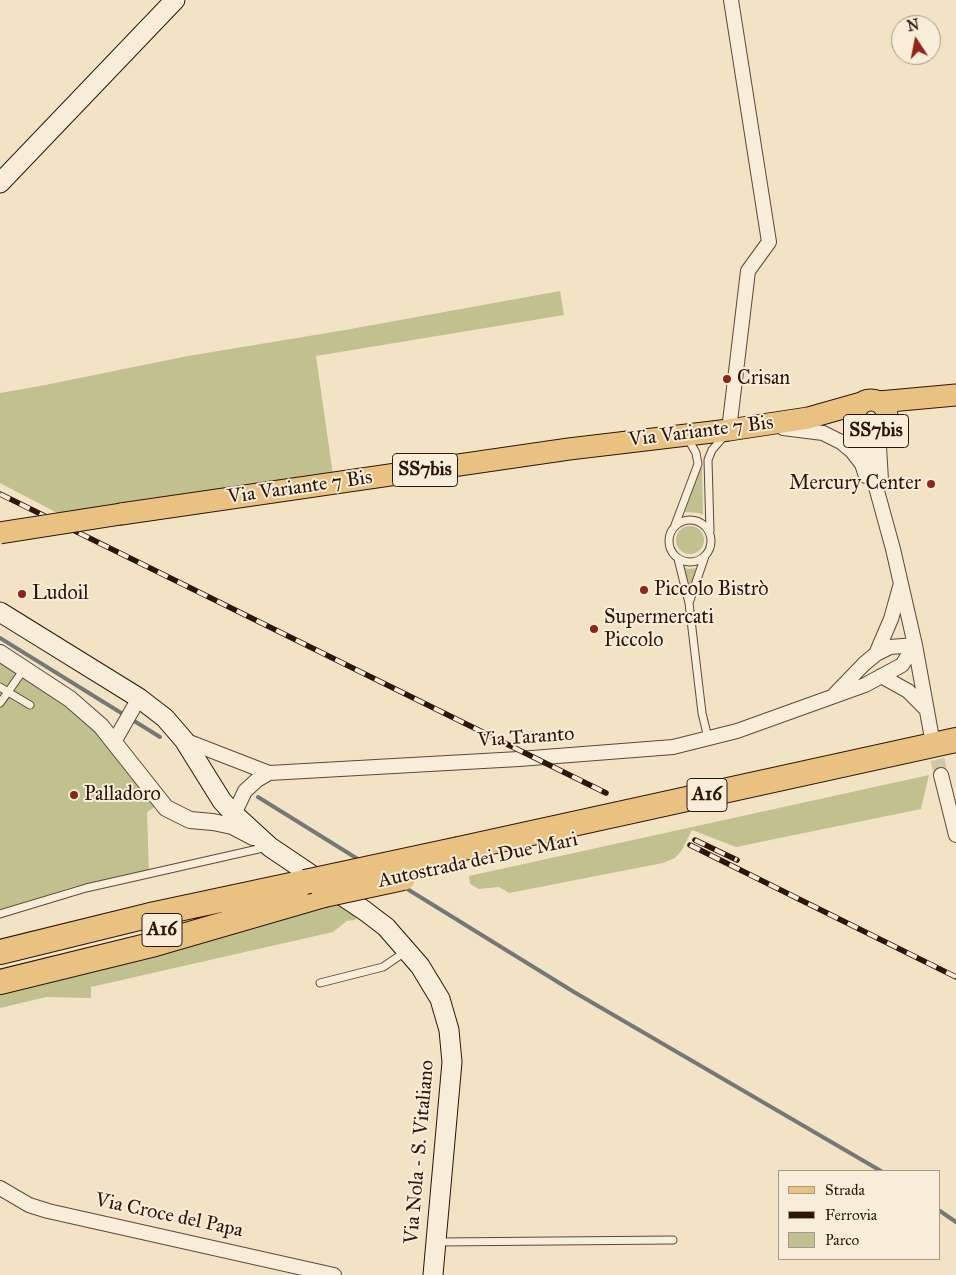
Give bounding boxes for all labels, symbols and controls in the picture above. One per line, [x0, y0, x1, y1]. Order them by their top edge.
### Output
north arrow [891, 15, 941, 65]
text: N [906, 16, 921, 35]
place label: Crisan [737, 367, 790, 391]
marker: Crisan [721, 373, 733, 385]
street label: Via Variante 7 Bis [627, 411, 775, 453]
road number: SS7bis [844, 414, 908, 448]
road number: SS7bis [392, 454, 458, 486]
street label: Via Variante 7 Bis [226, 466, 374, 510]
place label: Mercury Center [789, 472, 921, 496]
marker: Mercury Center [925, 478, 937, 490]
place label: Piccolo Bistrò [654, 578, 768, 602]
place label: Ludoil [32, 582, 89, 606]
marker: Piccolo Bistrò [638, 584, 650, 596]
marker: Ludoil [16, 588, 28, 600]
place label: Supermercati Piccolo [604, 606, 714, 653]
marker: Supermercati Piccolo [588, 623, 600, 635]
street label: Via Taranto [477, 723, 575, 753]
road number: A16 [687, 778, 727, 812]
place label: Palladoro [84, 783, 161, 807]
marker: Palladoro [68, 789, 80, 801]
street label: Autostrada dei Due Mari [376, 828, 580, 894]
road number: A16 [142, 914, 182, 946]
street label: Via Nola - S. Vitaliano [400, 1059, 440, 1245]
legend [778, 1170, 941, 1260]
text: Strada [825, 1181, 865, 1199]
street label: Via Croce del Papa [93, 1189, 245, 1243]
text: Ferrovia [825, 1206, 877, 1224]
text: Parco [825, 1231, 859, 1249]

